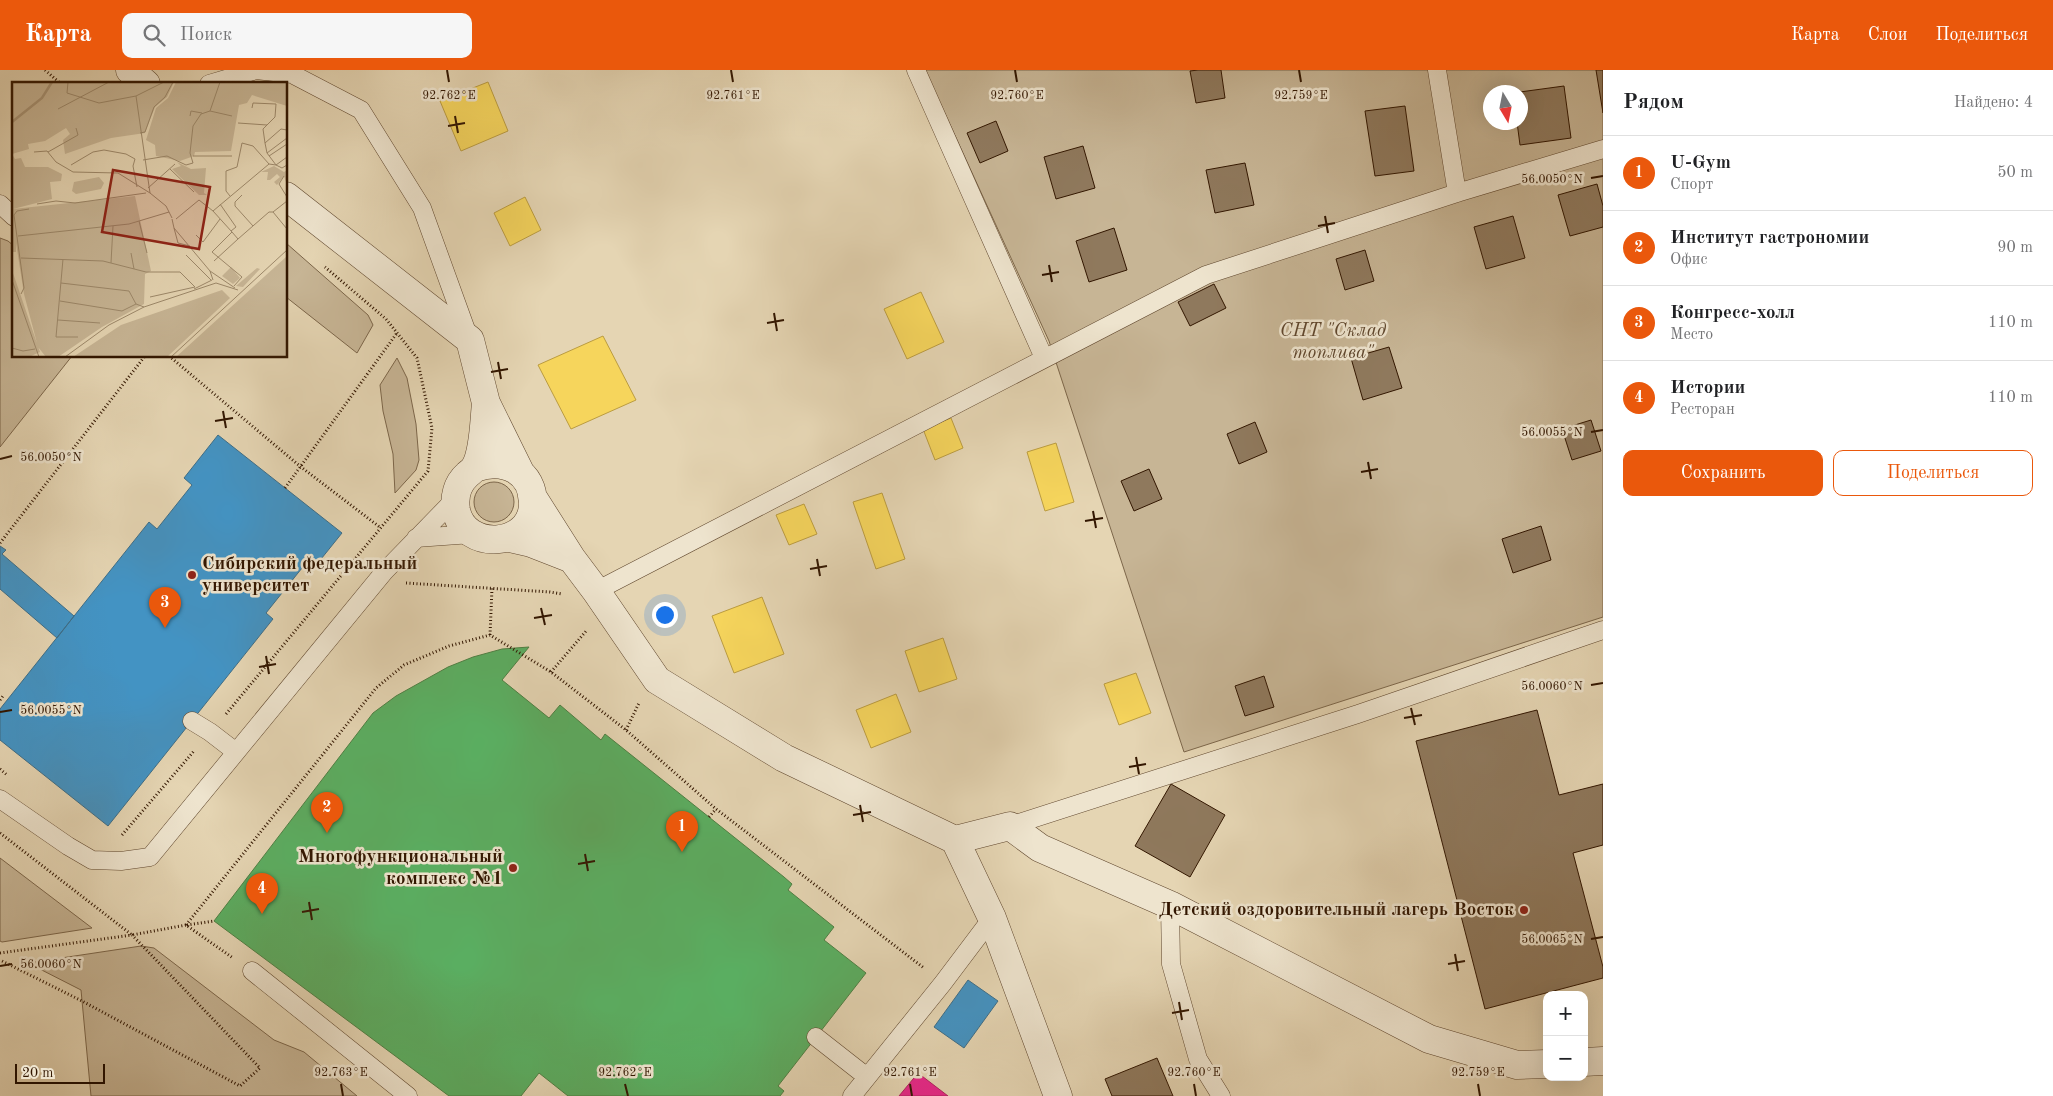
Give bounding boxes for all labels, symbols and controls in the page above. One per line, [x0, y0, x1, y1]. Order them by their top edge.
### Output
search box [122, 13, 472, 58]
icon: search [140, 21, 168, 49]
text: Карта [25, 23, 92, 47]
text: Поиск [180, 26, 232, 45]
text: Карта [1791, 26, 1840, 44]
text: Слои [1868, 26, 1907, 44]
text: Поделиться [1935, 26, 2028, 44]
inset map [12, 82, 288, 358]
north arrow [1483, 85, 1528, 130]
text: 92.759°E [1274, 89, 1328, 102]
text: 92.762°E [422, 90, 476, 102]
text: 92.761°E [706, 90, 760, 102]
text: 92.760°E [990, 90, 1044, 102]
text: Рядом [1623, 92, 1684, 113]
text: Найдено: 4 [1954, 95, 2033, 111]
text: U-Gym [1670, 154, 1731, 173]
text: 1 [1634, 165, 1644, 181]
text: 50 m [1997, 165, 2033, 181]
text: 56.0050°N [1521, 173, 1583, 186]
text: Спорт [1670, 177, 1713, 193]
text: Институт гастрономии [1670, 229, 1869, 248]
text: 2 [1634, 240, 1644, 256]
text: 90 m [1997, 240, 2033, 256]
text: Офис [1670, 252, 1707, 268]
text: Конгресс-холл [1670, 304, 1795, 323]
text: 3 [1634, 315, 1644, 331]
text: 110 m [1988, 315, 2033, 331]
park label: СНТ "Склад топлива" [1280, 322, 1387, 363]
text: Место [1670, 327, 1713, 343]
text: Истории [1670, 379, 1745, 398]
text: 4 [1634, 390, 1644, 406]
text: 110 m [1988, 390, 2033, 406]
text: Ресторан [1670, 402, 1735, 418]
text: 56.0055°N [1521, 426, 1583, 439]
button: Сохранить [1623, 450, 1823, 496]
button: Поделиться [1833, 450, 2033, 496]
text: 56.0050°N [20, 451, 82, 464]
place label: Сибирский федеральный университет [202, 555, 417, 596]
marker: Сибирский федеральный университет [186, 569, 198, 581]
pin: 3 [149, 587, 181, 628]
your location [652, 602, 678, 628]
text: 56.0060°N [1521, 680, 1583, 693]
text: 56.0055°N [20, 704, 82, 717]
pin: 2 [311, 792, 343, 833]
pin: 1 [666, 811, 698, 852]
place label: Многофункциональный комплекс №1 [298, 848, 503, 889]
marker: Многофункциональный комплекс №1 [507, 862, 519, 874]
pin: 4 [246, 873, 278, 914]
place label: Детский оздоровительный лагерь Восток [1159, 901, 1514, 920]
marker: Детский оздоровительный лагерь Восток [1518, 904, 1530, 916]
text: 56.0065°N [1521, 933, 1583, 946]
text: 56.0060°N [20, 958, 82, 971]
map controls [1543, 991, 1588, 1081]
button: + [1543, 991, 1588, 1036]
button: − [1543, 1036, 1588, 1081]
scale bar [15, 1061, 105, 1084]
text: 20 m [22, 1066, 53, 1080]
text: 92.759°E [1451, 1066, 1505, 1079]
text: 92.763°E [314, 1067, 368, 1079]
text: 92.762°E [598, 1067, 652, 1079]
text: 92.761°E [883, 1067, 937, 1079]
text: 92.760°E [1167, 1067, 1221, 1079]

